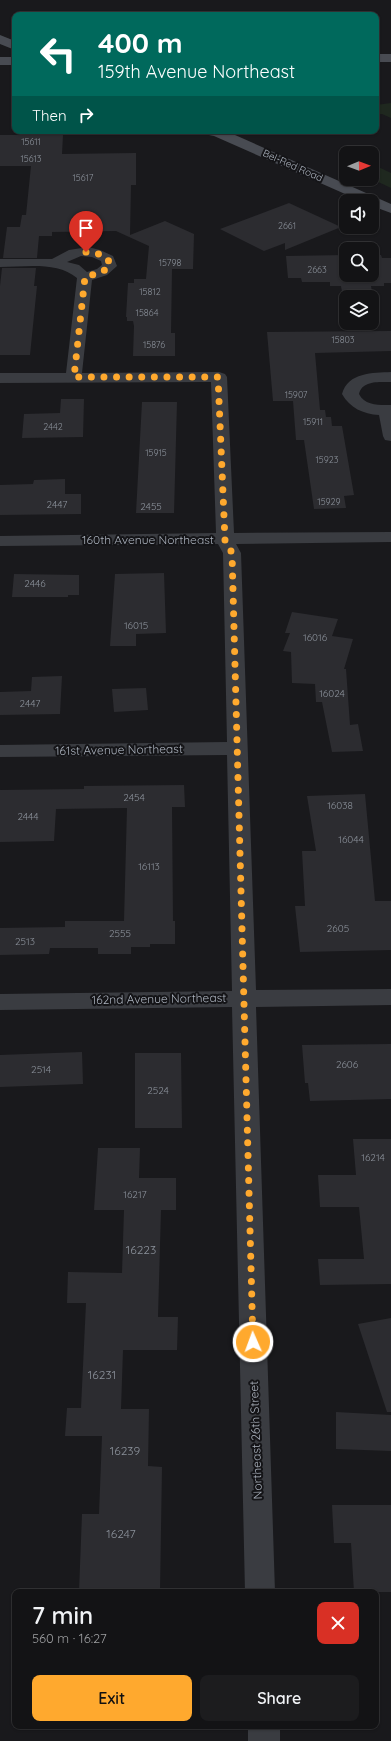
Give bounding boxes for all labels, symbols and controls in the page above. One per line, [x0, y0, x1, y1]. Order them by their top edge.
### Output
text: 400 m [98, 25, 183, 60]
icon: left [32, 28, 84, 80]
text: 159th Avenue Northeast [98, 60, 295, 83]
icon: right [75, 104, 97, 126]
text: Then [32, 106, 67, 125]
house number: 15611 [21, 136, 41, 147]
street label: Bel-Red Road [261, 146, 325, 184]
north arrow [339, 146, 379, 186]
map controls [339, 146, 379, 330]
house number: 15613 [20, 153, 42, 164]
house number: 15617 [73, 172, 94, 183]
button: sound [339, 194, 379, 234]
pin [69, 211, 103, 252]
icon: arrive [75, 217, 97, 239]
house number: 2661 [278, 220, 296, 231]
button: search [339, 242, 379, 282]
house number: 15798 [159, 257, 182, 268]
house number: 2663 [307, 264, 327, 275]
house number: 15812 [139, 286, 161, 297]
button: layers [339, 290, 379, 330]
house number: 15864 [136, 307, 159, 318]
house number: 15803 [331, 334, 355, 345]
house number: 15876 [143, 339, 165, 350]
house number: 15907 [285, 389, 308, 400]
house number: 15911 [303, 416, 323, 427]
house number: 2442 [43, 421, 63, 432]
house number: 15915 [145, 447, 167, 458]
house number: 15923 [316, 454, 339, 465]
house number: 15929 [317, 496, 341, 507]
house number: 2447 [47, 498, 67, 511]
house number: 2455 [140, 500, 162, 513]
street label: 160th Avenue Northeast [82, 532, 214, 547]
house number: 2446 [24, 577, 46, 590]
house number: 16015 [124, 619, 148, 632]
house number: 16016 [303, 631, 328, 644]
house number: 16024 [319, 687, 345, 700]
house number: 2447 [20, 697, 40, 710]
street label: 161st Avenue Northeast [55, 741, 183, 758]
house number: 2454 [123, 791, 145, 804]
house number: 16038 [327, 799, 353, 812]
house number: 2444 [17, 810, 39, 823]
house number: 16044 [338, 833, 364, 846]
house number: 16113 [138, 860, 160, 873]
house number: 2605 [327, 922, 349, 935]
house number: 2555 [109, 927, 131, 940]
house number: 2513 [15, 935, 35, 948]
street label: 162nd Avenue Northeast [92, 990, 226, 1007]
house number: 2606 [336, 1058, 359, 1071]
house number: 2514 [31, 1063, 51, 1076]
house number: 2524 [147, 1084, 169, 1097]
house number: 16214 [361, 1151, 385, 1164]
house number: 16217 [123, 1188, 147, 1201]
house number: 16223 [126, 1242, 156, 1257]
position arrow [232, 1321, 274, 1363]
house number: 16231 [88, 1367, 116, 1382]
street label: Northeast 26th Street [246, 1380, 265, 1500]
house number: 16239 [110, 1443, 141, 1458]
house number: 16247 [106, 1526, 136, 1541]
text: 7 min [32, 1600, 93, 1630]
button: close [317, 1602, 359, 1644]
text: 560 m · 16:27 [32, 1630, 107, 1646]
button: Exit [32, 1675, 192, 1721]
button: Share [200, 1675, 359, 1721]

